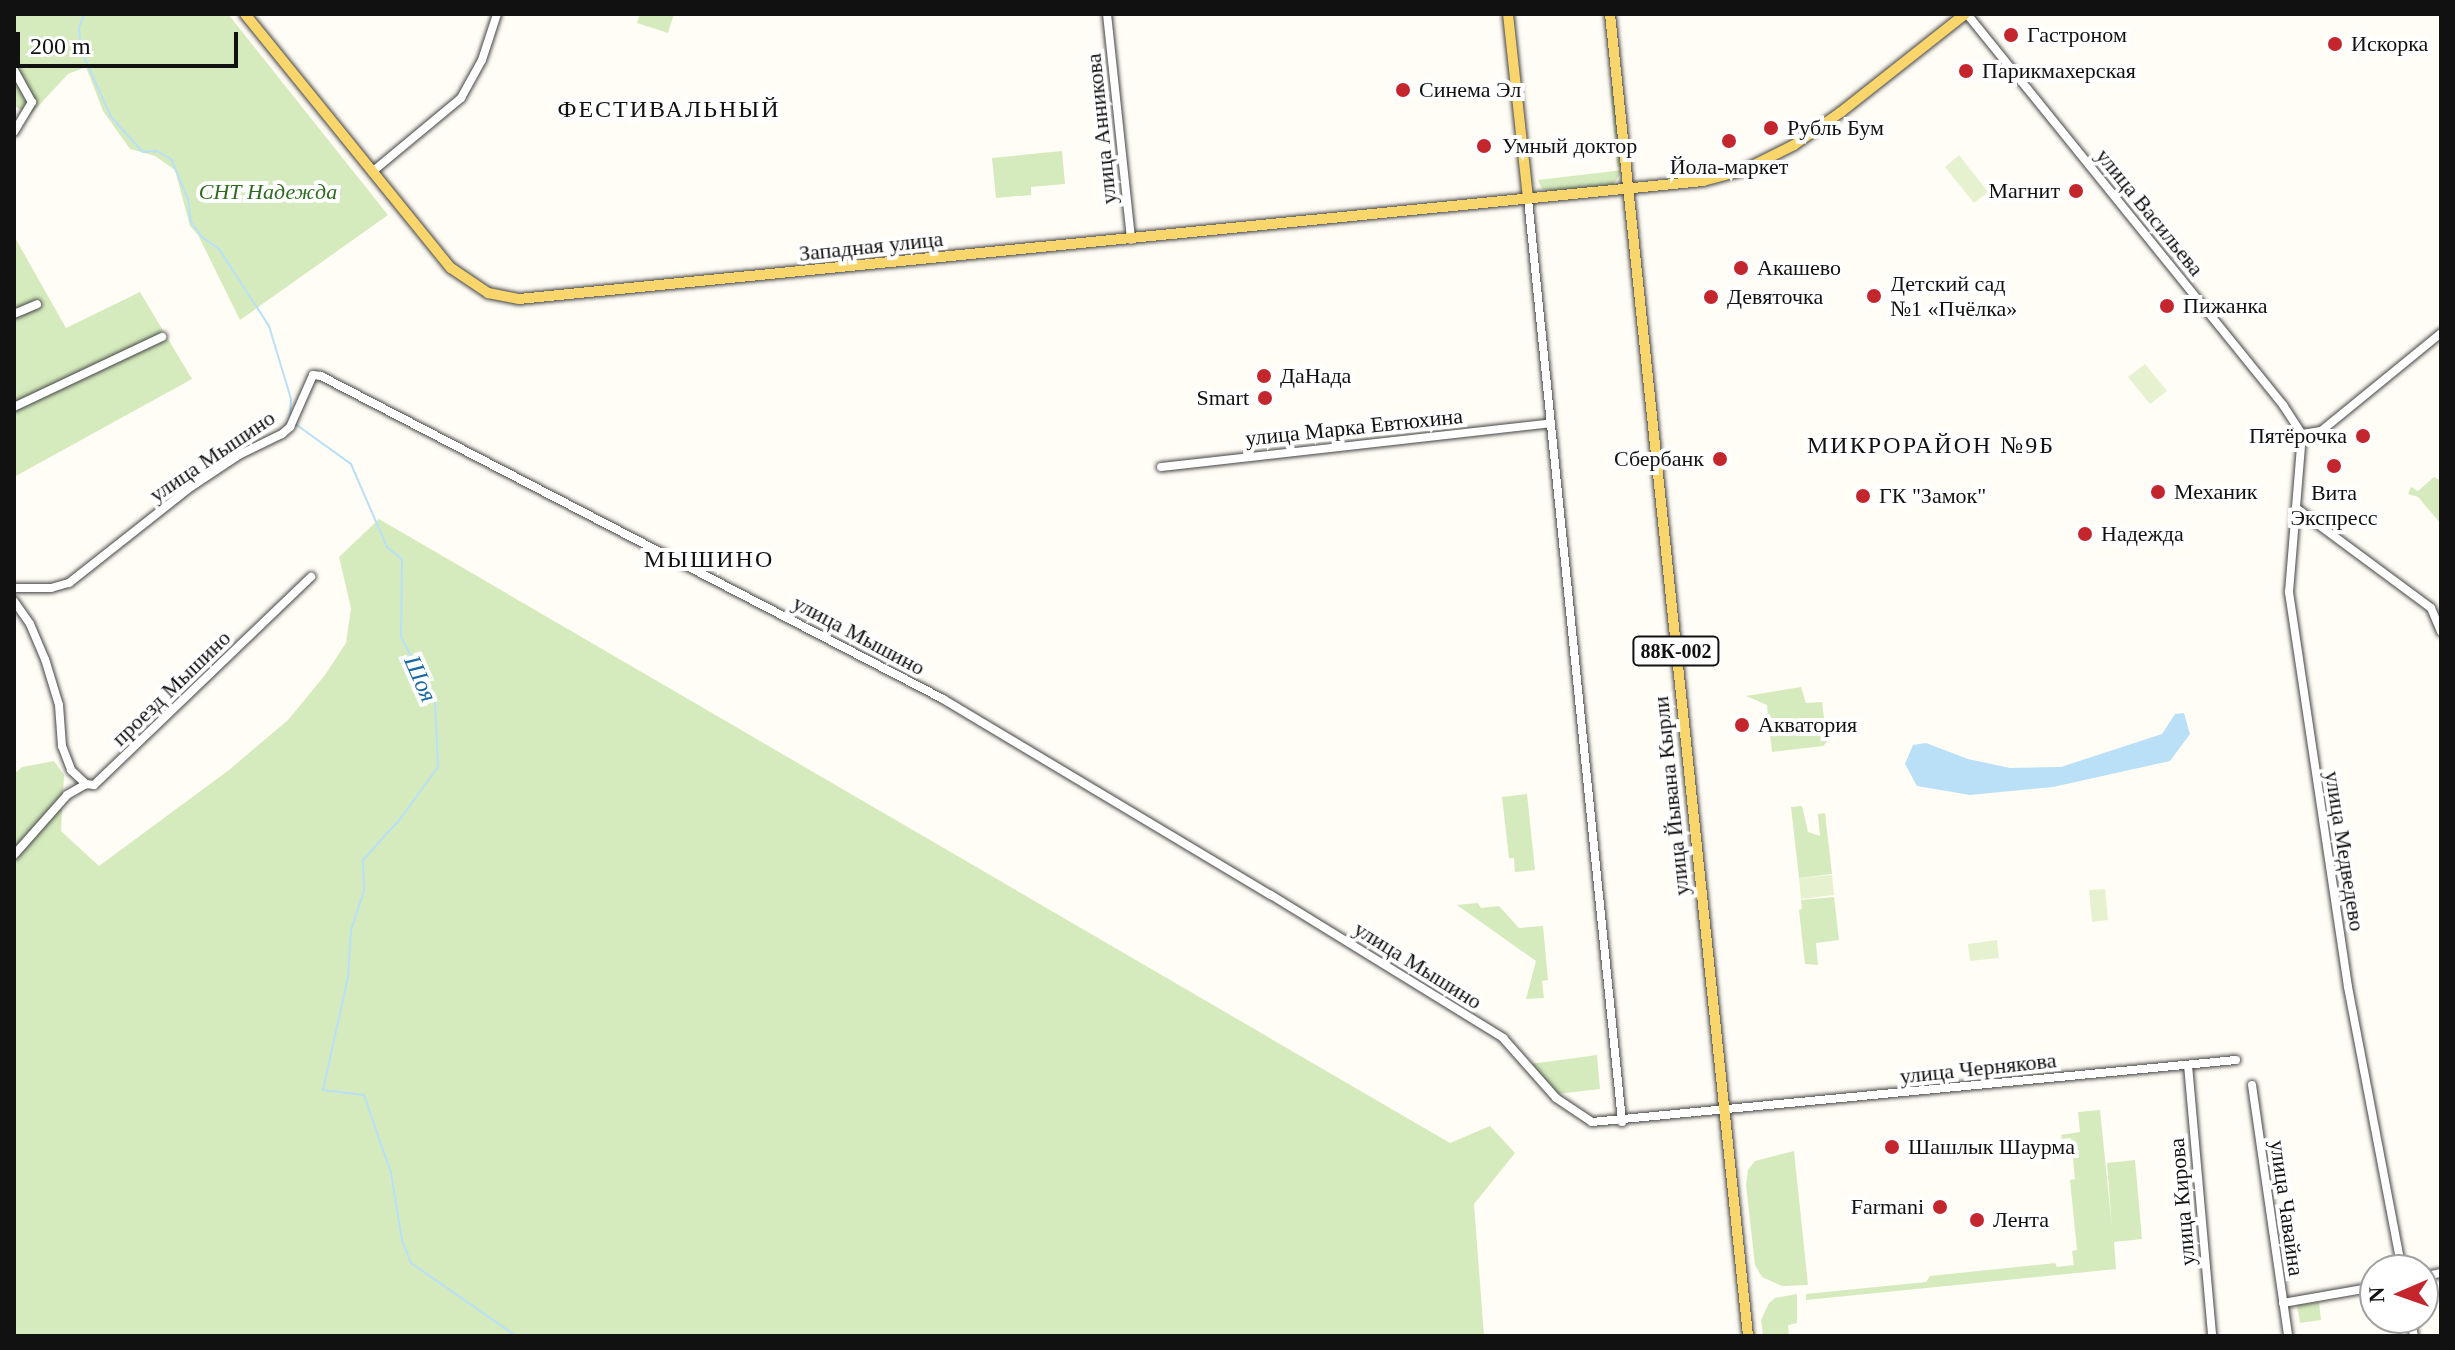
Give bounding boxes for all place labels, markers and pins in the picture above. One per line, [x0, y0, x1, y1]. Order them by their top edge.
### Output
place label: Гастроном [2027, 22, 2127, 48]
marker: Гастроном [2002, 26, 2020, 44]
place label: Искорка [2351, 31, 2428, 57]
marker: Искорка [2326, 35, 2344, 53]
place label: Парикмахерская [1982, 58, 2136, 84]
marker: Парикмахерская [1957, 62, 1975, 80]
place label: Синема Эл [1419, 77, 1521, 103]
marker: Синема Эл [1394, 81, 1412, 99]
place label: Рубль Бум [1787, 115, 1884, 141]
marker: Рубль Бум [1762, 119, 1780, 137]
marker: Йола-маркет [1720, 132, 1738, 150]
place label: Умный доктор [1502, 133, 1637, 159]
marker: Умный доктор [1473, 135, 1495, 157]
place label: Йола-маркет [1670, 154, 1788, 180]
place label: Магнит [1988, 178, 2060, 204]
marker: Магнит [2067, 182, 2085, 200]
place label: Акашево [1757, 255, 1841, 281]
marker: Акашево [1732, 259, 1750, 277]
place label: Детский сад №1 «Пчёлка» [1890, 270, 2017, 322]
place label: Девяточка [1727, 284, 1823, 310]
marker: Детский сад №1 «Пчёлка» [1865, 287, 1883, 305]
marker: Девяточка [1702, 288, 1720, 306]
place label: Пижанка [2183, 293, 2268, 319]
marker: Пижанка [2158, 297, 2176, 315]
place label: ДаНада [1280, 363, 1351, 389]
marker: ДаНада [1255, 367, 1273, 385]
place label: Smart [1196, 385, 1249, 411]
marker: Smart [1256, 389, 1274, 407]
place label: Пятёрочка [2249, 423, 2347, 449]
marker: Пятёрочка [2354, 427, 2372, 445]
place label: Сбербанк [1614, 446, 1704, 472]
marker: Сбербанк [1711, 450, 1729, 468]
marker: Вита Экспресс [2325, 457, 2343, 475]
place label: Механик [2174, 479, 2257, 505]
place label: Вита Экспресс [2290, 479, 2378, 530]
place label: ГК "Замок" [1879, 483, 1986, 509]
marker: Механик [2149, 483, 2167, 501]
marker: ГК "Замок" [1854, 487, 1872, 505]
place label: Надежда [2101, 521, 2184, 547]
marker: Надежда [2076, 525, 2094, 543]
place label: Акватория [1758, 712, 1857, 738]
marker: Акватория [1733, 716, 1751, 734]
place label: Шашлык Шаурма [1908, 1134, 2075, 1160]
marker: Шашлык Шаурма [1883, 1138, 1901, 1156]
place label: Farmani [1851, 1194, 1924, 1220]
marker: Farmani [1931, 1198, 1949, 1216]
place label: Лента [1993, 1207, 2049, 1233]
marker: Лента [1968, 1211, 1986, 1229]

